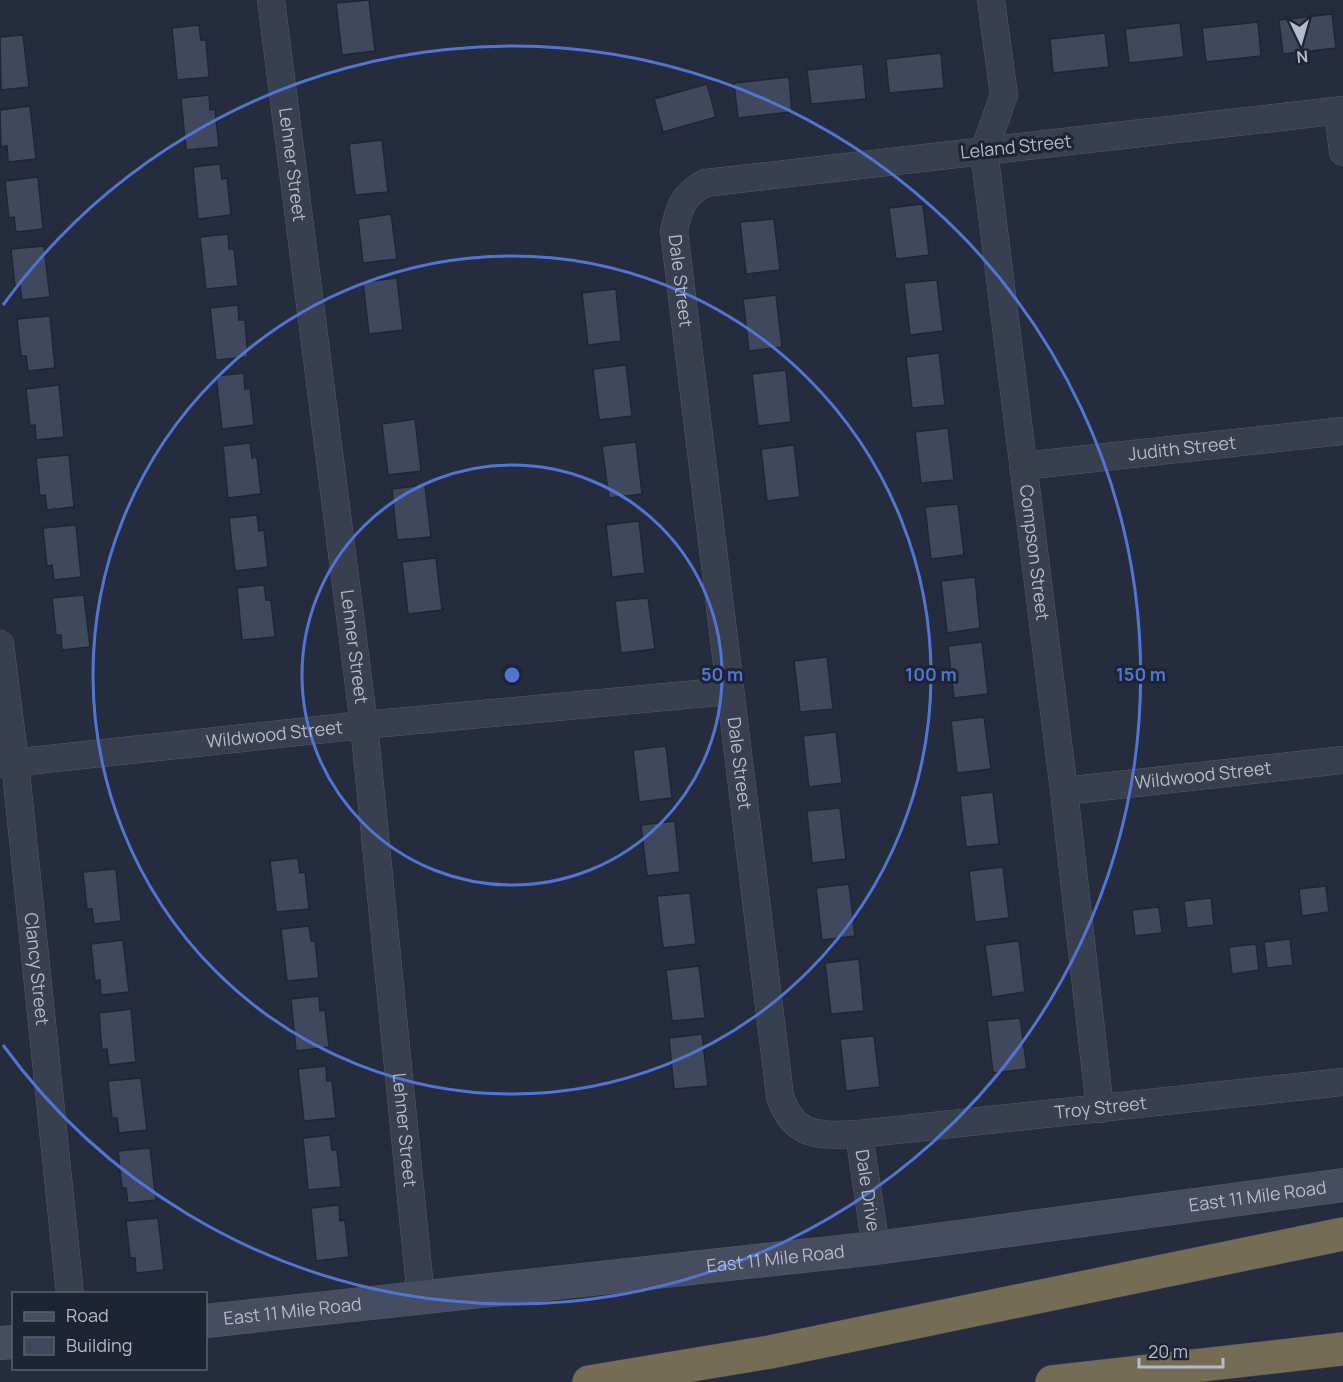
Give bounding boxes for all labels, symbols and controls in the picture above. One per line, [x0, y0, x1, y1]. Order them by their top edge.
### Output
north arrow [1271, 12, 1331, 72]
text: N [1296, 45, 1309, 68]
street label: Lehner Street [274, 106, 312, 223]
street label: Leland Street [959, 128, 1073, 164]
street label: Dale Street [664, 233, 699, 329]
street label: Judith Street [1127, 430, 1237, 465]
street label: Compson Street [1015, 483, 1056, 622]
street label: Lehner Street [336, 588, 374, 705]
text: 50 m [701, 662, 743, 686]
text: 100 m [905, 662, 957, 686]
text: 150 m [1116, 662, 1166, 686]
centre of rings [502, 665, 522, 685]
street label: Wildwood Street [205, 714, 344, 753]
street label: Dale Street [723, 715, 758, 811]
street label: Wildwood Street [1133, 755, 1273, 794]
street label: Clancy Street [20, 911, 55, 1026]
street label: Lehner Street [388, 1072, 423, 1188]
street label: Troy Street [1053, 1090, 1148, 1124]
street label: Dale Drive [850, 1148, 886, 1233]
street label: East 11 Mile Road [1187, 1174, 1328, 1217]
street label: East 11 Mile Road [705, 1239, 846, 1277]
street label: East 11 Mile Road [222, 1291, 363, 1330]
legend [12, 1292, 207, 1370]
text: Road [66, 1303, 109, 1327]
scale bar [1139, 1331, 1223, 1369]
text: Building [66, 1333, 132, 1357]
text: 20 m [1148, 1339, 1188, 1363]

